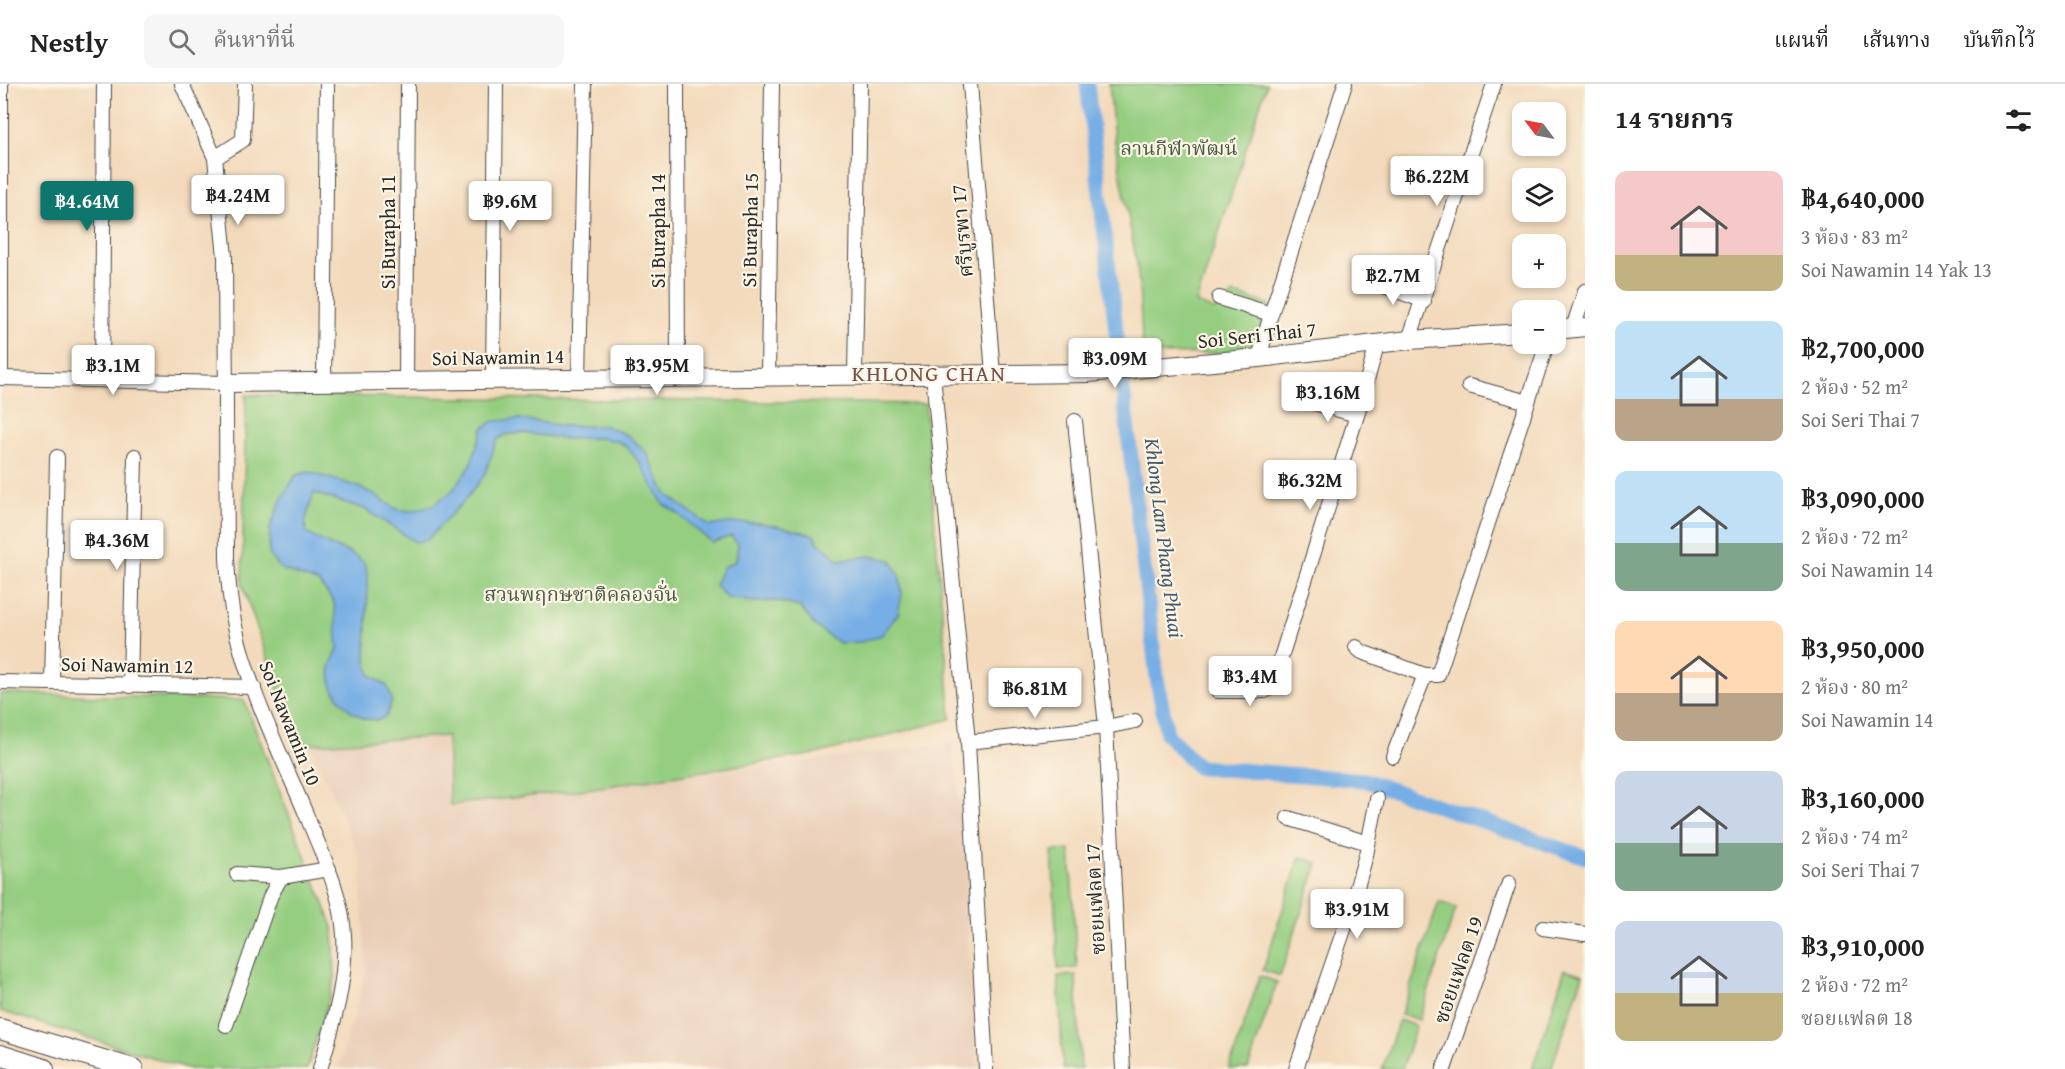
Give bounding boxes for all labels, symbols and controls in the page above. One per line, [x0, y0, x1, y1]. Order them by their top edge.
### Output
search box [144, 14, 564, 68]
text: Nestly [30, 21, 108, 62]
text: ค้นหาที่นี่ [213, 23, 295, 55]
text: แผนที่ [1774, 24, 1829, 55]
text: เส้นทาง [1862, 24, 1930, 55]
text: บันทึกไว้ [1963, 24, 2035, 55]
icon: search [165, 25, 198, 58]
text: 14 รายการ [1615, 99, 1733, 138]
north arrow [1512, 102, 1566, 156]
map controls [1512, 102, 1566, 354]
icon: filters [2002, 104, 2035, 137]
park label: ลานกีฬาพัฒน์ [1120, 133, 1238, 162]
pin: ฿6.22M [1388, 156, 1486, 207]
text: ฿6.22M [1404, 161, 1470, 190]
button: layers [1512, 168, 1566, 222]
street label: Si Burapha 15 [734, 172, 765, 288]
street label: Si Burapha 14 [643, 174, 672, 288]
pin: ฿4.24M [189, 175, 287, 226]
street label: Si Burapha 11 [373, 175, 402, 289]
text: ฿4,640,000 [1801, 179, 1925, 218]
text: ฿4.24M [205, 180, 271, 209]
pin: ฿4.64M [38, 181, 136, 232]
pin: ฿9.6M [468, 181, 552, 232]
street label: ศรีบูรพา 17 [943, 183, 980, 279]
text: ฿4.64M [54, 186, 120, 215]
text: ฿9.6M [483, 186, 537, 215]
icon: home [1663, 195, 1735, 267]
text: 3 ห้อง · 83 m² [1801, 222, 1908, 251]
button: + [1512, 234, 1566, 288]
pin: ฿2.7M [1351, 255, 1435, 306]
text: Soi Nawamin 14 Yak 13 [1801, 255, 1992, 284]
text: ฿2.7M [1366, 260, 1420, 289]
button: − [1512, 300, 1566, 354]
street label: Soi Seri Thai 7 [1196, 314, 1318, 355]
text: ฿2,700,000 [1801, 329, 1925, 368]
pin: ฿3.09M [1066, 338, 1164, 389]
street label: Soi Nawamin 14 [432, 341, 564, 372]
text: ฿3.09M [1082, 343, 1148, 372]
pin: ฿3.1M [71, 345, 155, 396]
pin: ฿3.95M [608, 345, 706, 396]
icon: home [1663, 345, 1735, 417]
text: ฿3.1M [86, 350, 140, 379]
text: ฿3.95M [624, 350, 690, 379]
district label: KHLONG CHAN [852, 357, 1006, 389]
pin: ฿3.16M [1279, 372, 1377, 423]
text: 2 ห้อง · 52 m² [1801, 372, 1908, 401]
text: ฿3.16M [1295, 377, 1361, 406]
text: Soi Seri Thai 7 [1801, 405, 1920, 434]
water label: Khlong Lam Phang Phuai [1137, 435, 1192, 640]
pin: ฿6.32M [1261, 460, 1359, 511]
text: ฿6.32M [1277, 465, 1343, 494]
text: ฿3,090,000 [1801, 479, 1925, 518]
icon: home [1663, 495, 1735, 567]
pin: ฿4.36M [68, 520, 166, 571]
text: 2 ห้อง · 72 m² [1801, 522, 1908, 551]
text: ฿4.36M [84, 525, 150, 554]
text: Soi Nawamin 14 [1801, 555, 1933, 584]
park label: สวนพฤกษชาติคลองจั่น [484, 579, 678, 608]
text: ฿3,950,000 [1801, 629, 1925, 668]
icon: home [1663, 645, 1735, 717]
street label: Soi Nawamin 12 [61, 649, 193, 680]
street label: Soi Nawamin 10 [252, 656, 329, 790]
pin: ฿3.4M [1208, 656, 1292, 707]
text: ฿3.4M [1223, 661, 1277, 690]
pin: ฿6.81M [986, 668, 1084, 719]
text: 2 ห้อง · 80 m² [1801, 672, 1908, 701]
text: ฿6.81M [1002, 673, 1068, 702]
text: Soi Nawamin 14 [1801, 705, 1933, 734]
text: ฿3,160,000 [1801, 779, 1925, 818]
icon: home [1663, 795, 1735, 867]
text: 2 ห้อง · 74 m² [1801, 822, 1908, 851]
street label: ซอยแฟลต 17 [1077, 843, 1112, 956]
text: Soi Seri Thai 7 [1801, 855, 1920, 884]
pin: ฿3.91M [1308, 889, 1406, 940]
text: ฿3.91M [1324, 894, 1390, 923]
street label: ซอยแฟลต 19 [1426, 912, 1489, 1027]
text: ฿3,910,000 [1801, 927, 1925, 966]
icon: home [1663, 945, 1735, 1017]
text: 2 ห้อง · 72 m² [1801, 970, 1908, 999]
text: ซอยแฟลต 18 [1801, 1003, 1913, 1032]

